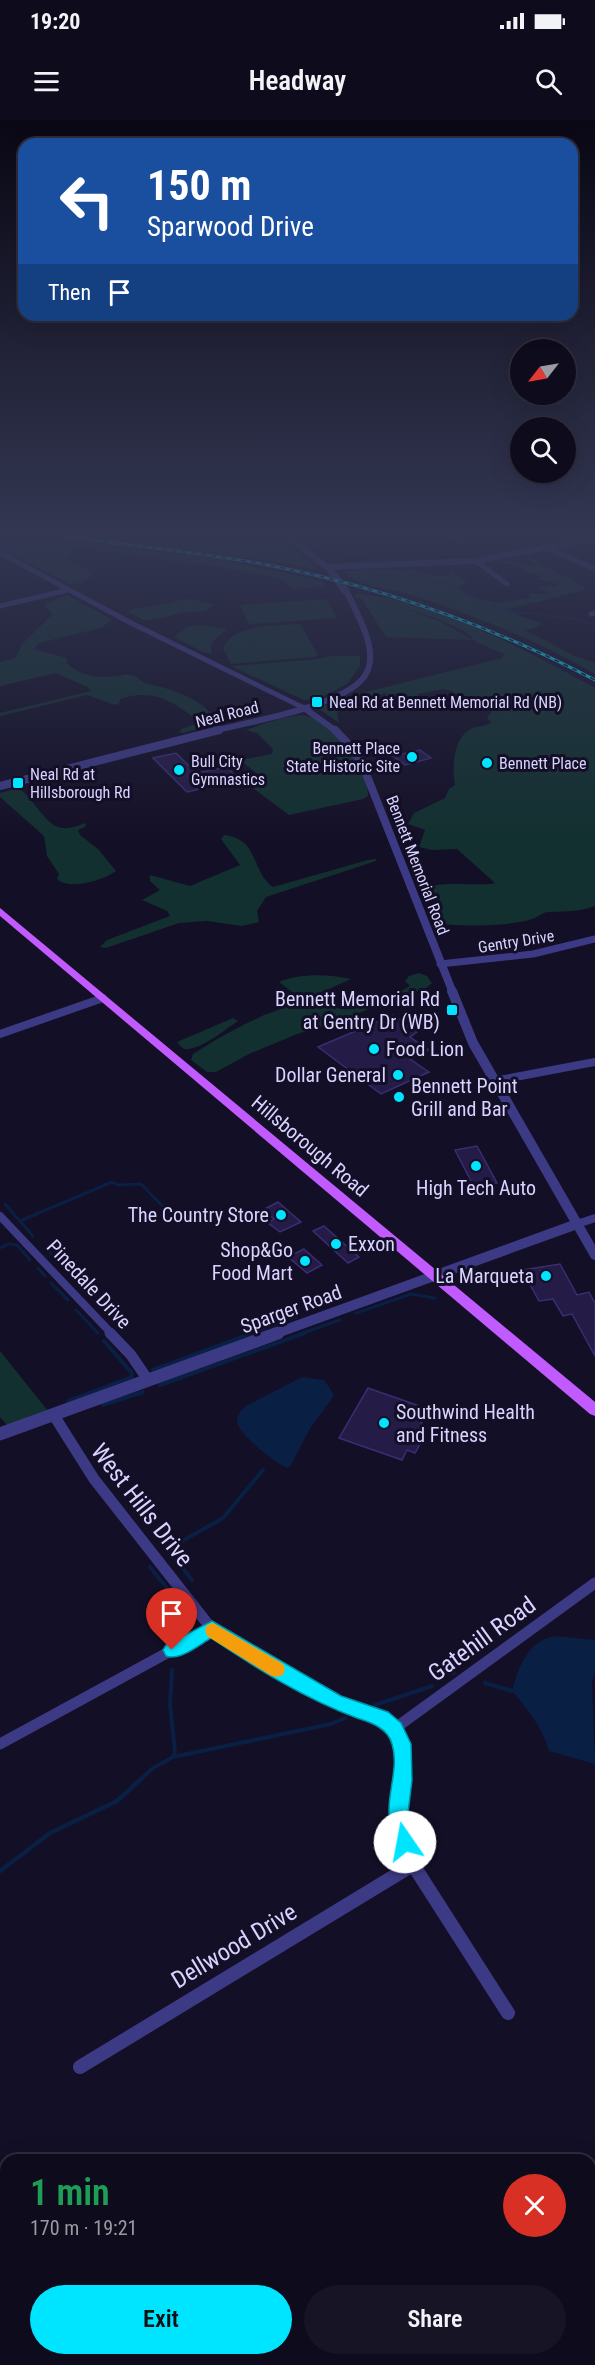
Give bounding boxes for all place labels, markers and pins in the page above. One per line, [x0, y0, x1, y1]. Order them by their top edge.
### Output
place label: Neal Rd at Bennett Memorial Rd (NB) [329, 693, 562, 712]
marker: Neal Rd at Bennett Memorial Rd (NB) [310, 695, 324, 709]
place label: Bennett Place State Historic Site [286, 739, 400, 776]
marker: Bennett Place State Historic Site [405, 750, 419, 764]
place label: Bull City Gymnastics [191, 752, 265, 789]
place label: Bennett Place [499, 754, 586, 773]
marker: Bennett Place [480, 756, 494, 770]
marker: Bull City Gymnastics [172, 763, 186, 777]
place label: Neal Rd at Hillsborough Rd [30, 765, 130, 802]
marker: Neal Rd at Hillsborough Rd [11, 776, 25, 790]
place label: Bennett Memorial Rd at Gentry Dr (WB) [275, 987, 440, 1034]
marker: Bennett Memorial Rd at Gentry Dr (WB) [445, 1003, 459, 1017]
place label: Food Lion [386, 1037, 464, 1061]
marker: Food Lion [367, 1042, 381, 1056]
place label: Dollar General [275, 1063, 386, 1087]
marker: Dollar General [391, 1068, 405, 1082]
place label: Bennett Point Grill and Bar [411, 1074, 518, 1121]
marker: Bennett Point Grill and Bar [392, 1090, 406, 1104]
marker: High Tech Auto [469, 1159, 483, 1173]
place label: High Tech Auto [416, 1176, 536, 1200]
place label: The Country Store [128, 1203, 269, 1227]
marker: The Country Store [274, 1208, 288, 1222]
place label: Exxon [348, 1232, 395, 1256]
marker: Exxon [329, 1237, 343, 1251]
place label: Shop&Go Food Mart [212, 1238, 293, 1285]
marker: Shop&Go Food Mart [298, 1254, 312, 1268]
place label: La Marqueta [435, 1264, 534, 1288]
marker: La Marqueta [539, 1269, 553, 1283]
place label: Southwind Health and Fitness [396, 1400, 535, 1447]
marker: Southwind Health and Fitness [377, 1416, 391, 1430]
pin [146, 1588, 197, 1650]

